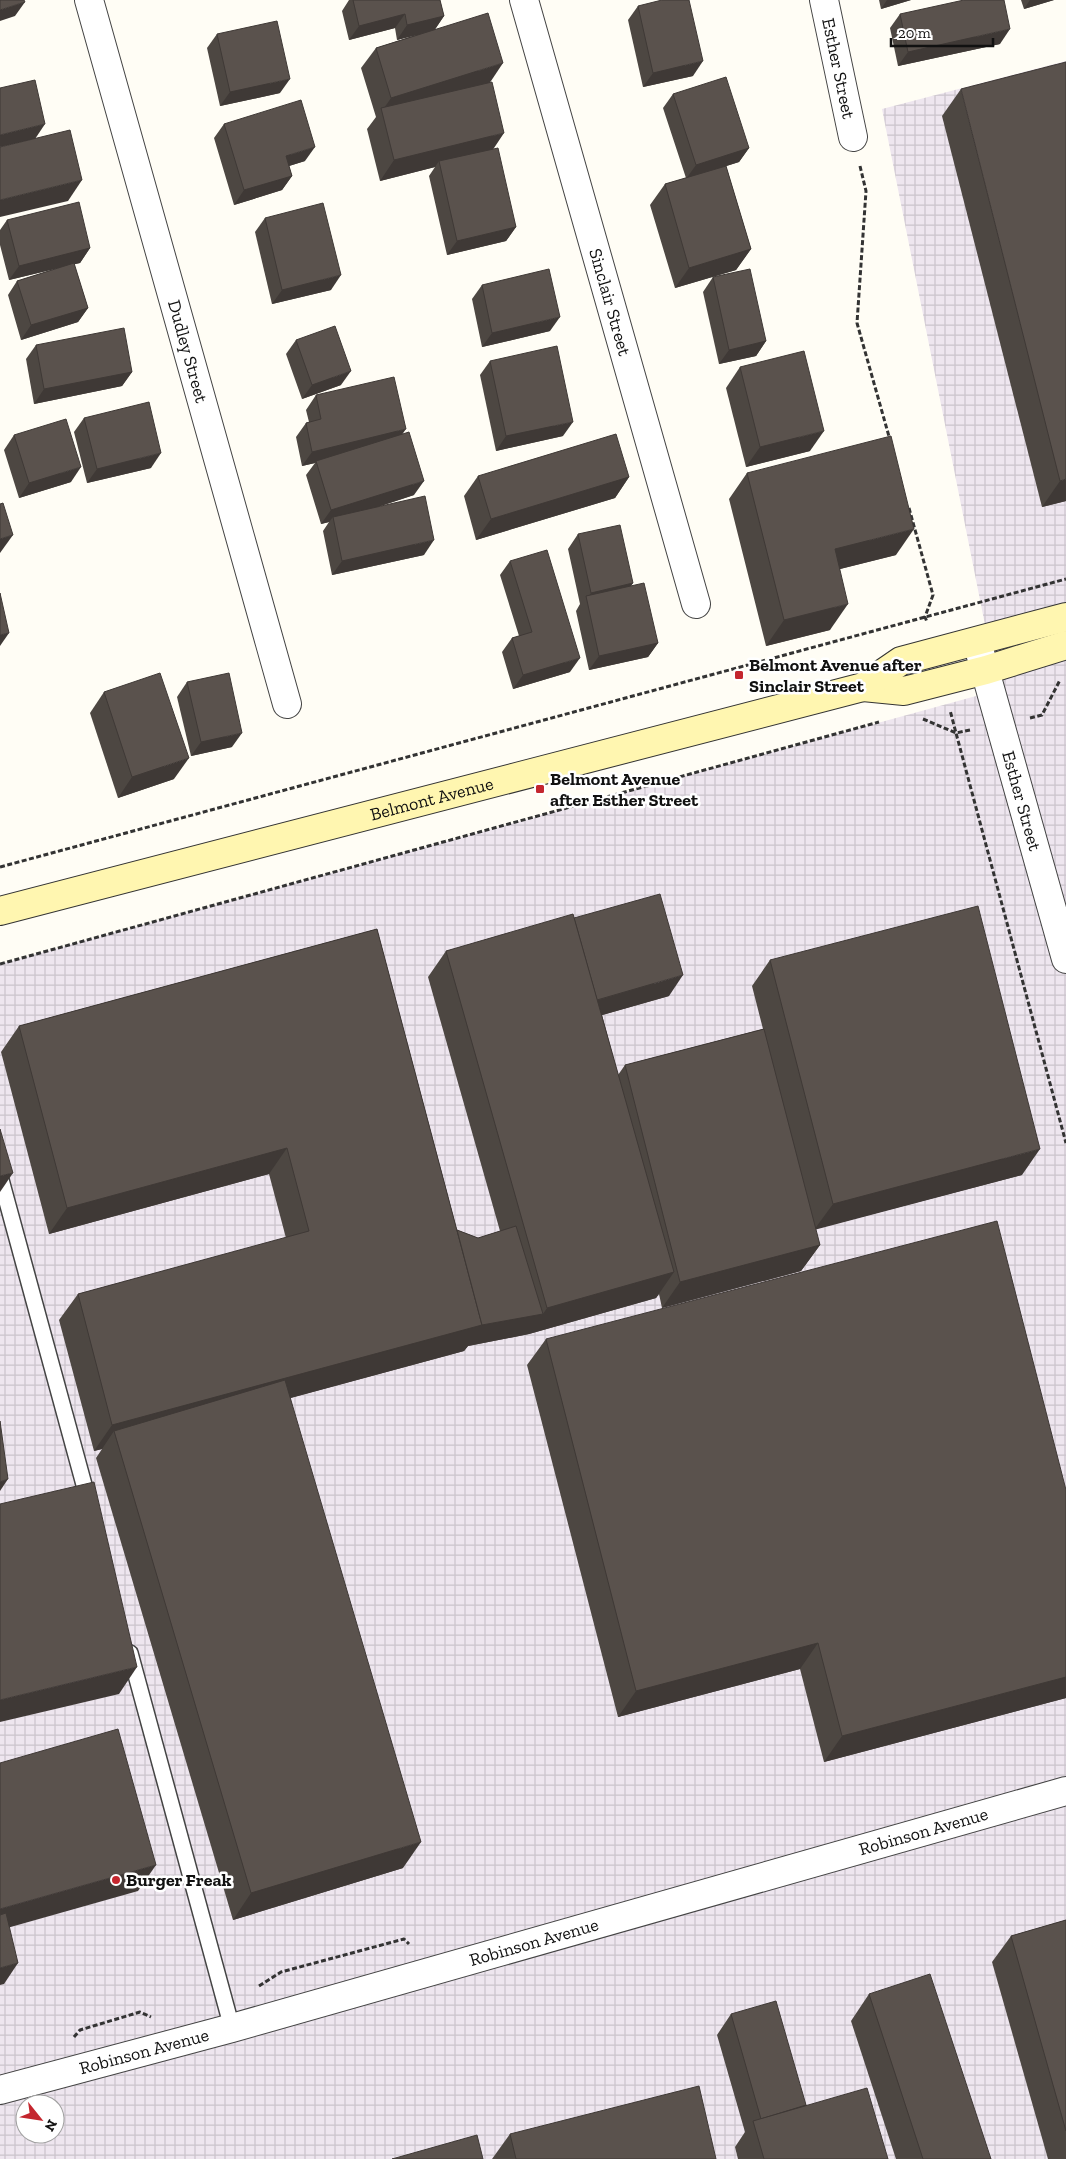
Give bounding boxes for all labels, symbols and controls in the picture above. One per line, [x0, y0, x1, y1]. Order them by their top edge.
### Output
scale bar [891, 15, 994, 47]
street label: Esther Street [817, 16, 860, 121]
text: 20 m [898, 24, 931, 42]
street label: Sinclair Street [584, 246, 636, 359]
street label: Dudley Street [163, 297, 213, 406]
place label: Belmont Avenue after Sinclair Street [749, 654, 922, 697]
marker: Belmont Avenue after Sinclair Street [733, 669, 745, 681]
street label: Esther Street [997, 748, 1046, 854]
place label: Belmont Avenue after Esther Street [550, 768, 699, 811]
street label: Belmont Avenue [368, 772, 496, 825]
marker: Belmont Avenue after Esther Street [534, 783, 546, 795]
street label: Robinson Avenue [856, 1803, 991, 1860]
place label: Burger Freak [126, 1869, 232, 1891]
marker: Burger Freak [110, 1874, 122, 1886]
street label: Robinson Avenue [467, 1913, 601, 1971]
street label: Robinson Avenue [77, 2024, 211, 2079]
north arrow [15, 2094, 65, 2144]
text: N [41, 2116, 61, 2134]

